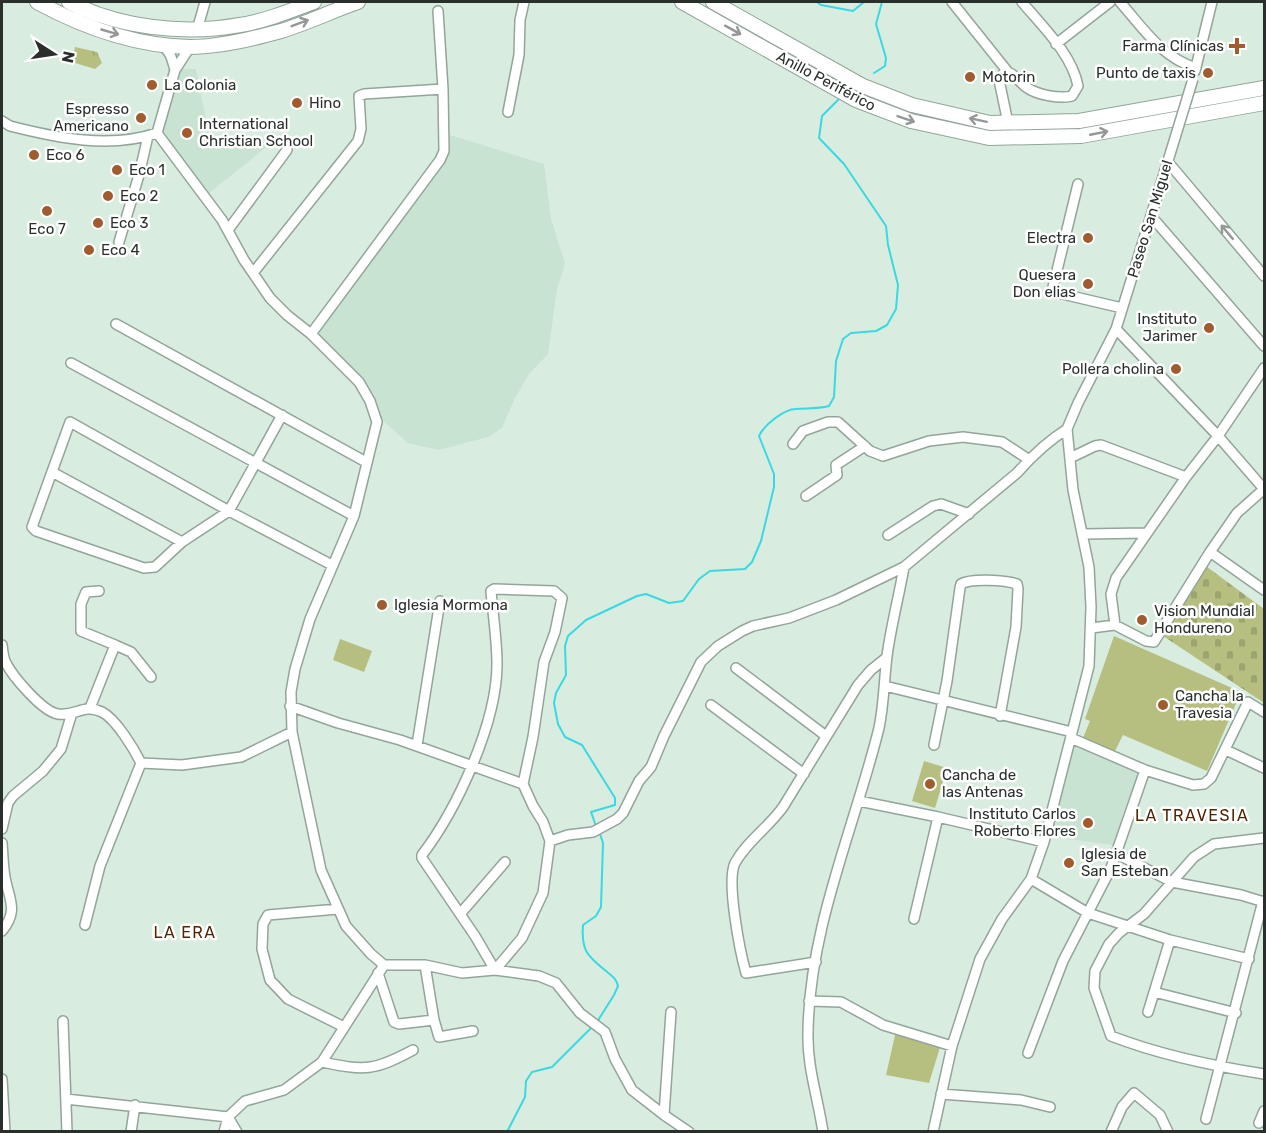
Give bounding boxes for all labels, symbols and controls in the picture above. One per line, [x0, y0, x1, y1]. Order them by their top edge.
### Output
one-way arrow [290, 17, 309, 28]
north arrow [24, 24, 84, 84]
one-way arrow [724, 24, 741, 36]
one-way arrow [100, 27, 119, 39]
place label: Farma Clínicas [1122, 37, 1224, 55]
marker: Farma Clínicas [1228, 37, 1246, 55]
street label: Anillo Periférico [773, 47, 879, 115]
text: N [58, 49, 79, 65]
place label: Punto de taxis [1096, 64, 1196, 82]
marker: Punto de taxis [1201, 66, 1215, 80]
place label: Motorin [982, 68, 1035, 86]
marker: Motorin [963, 70, 977, 84]
place label: La Colonia [164, 76, 236, 94]
marker: La Colonia [145, 78, 159, 92]
place label: Hino [309, 94, 341, 112]
marker: Hino [290, 96, 304, 110]
place label: Espresso Americano [54, 100, 129, 135]
marker: Espresso Americano [134, 111, 148, 125]
one-way arrow [896, 114, 915, 125]
one-way arrow [969, 114, 988, 125]
place label: International Christian School [199, 115, 313, 150]
marker: International Christian School [180, 126, 194, 140]
one-way arrow [1088, 127, 1108, 138]
place label: Eco 6 [46, 146, 85, 164]
marker: Eco 6 [27, 148, 41, 162]
street label: Paseo San Miguel [1124, 158, 1176, 280]
place label: Eco 1 [129, 161, 165, 179]
marker: Eco 1 [110, 163, 124, 177]
place label: Eco 2 [120, 187, 159, 205]
marker: Eco 2 [101, 189, 115, 203]
marker: Eco 7 [40, 204, 54, 218]
place label: Eco 3 [110, 214, 149, 232]
marker: Eco 3 [91, 216, 105, 230]
place label: Eco 7 [28, 220, 66, 238]
one-way arrow [1220, 225, 1234, 240]
place label: Electra [1027, 229, 1076, 247]
marker: Electra [1081, 231, 1095, 245]
place label: Eco 4 [101, 241, 140, 259]
marker: Eco 4 [82, 243, 96, 257]
place label: Quesera Don elias [1013, 266, 1076, 301]
marker: Quesera Don elias [1081, 277, 1095, 291]
place label: Instituto Jarimer [1137, 310, 1197, 345]
marker: Instituto Jarimer [1202, 321, 1216, 335]
place label: Pollera cholina [1062, 360, 1164, 378]
marker: Pollera cholina [1169, 362, 1183, 376]
place label: Iglesia Mormona [394, 596, 508, 614]
marker: Iglesia Mormona [375, 598, 389, 612]
place label: Vision Mundial Hondureno [1154, 602, 1255, 637]
marker: Vision Mundial Hondureno [1135, 613, 1149, 627]
place label: Cancha la Travesia [1175, 687, 1244, 722]
marker: Cancha la Travesia [1156, 698, 1170, 712]
place label: Cancha de las Antenas [942, 766, 1024, 801]
marker: Cancha de las Antenas [923, 777, 937, 791]
place label: Instituto Carlos Roberto Flores [969, 805, 1076, 840]
district label: LA TRAVESIA [1135, 806, 1249, 825]
marker: Instituto Carlos Roberto Flores [1081, 816, 1095, 830]
place label: Iglesia de San Esteban [1081, 845, 1169, 880]
marker: Iglesia de San Esteban [1062, 856, 1076, 870]
district label: LA ERA [153, 923, 217, 942]

